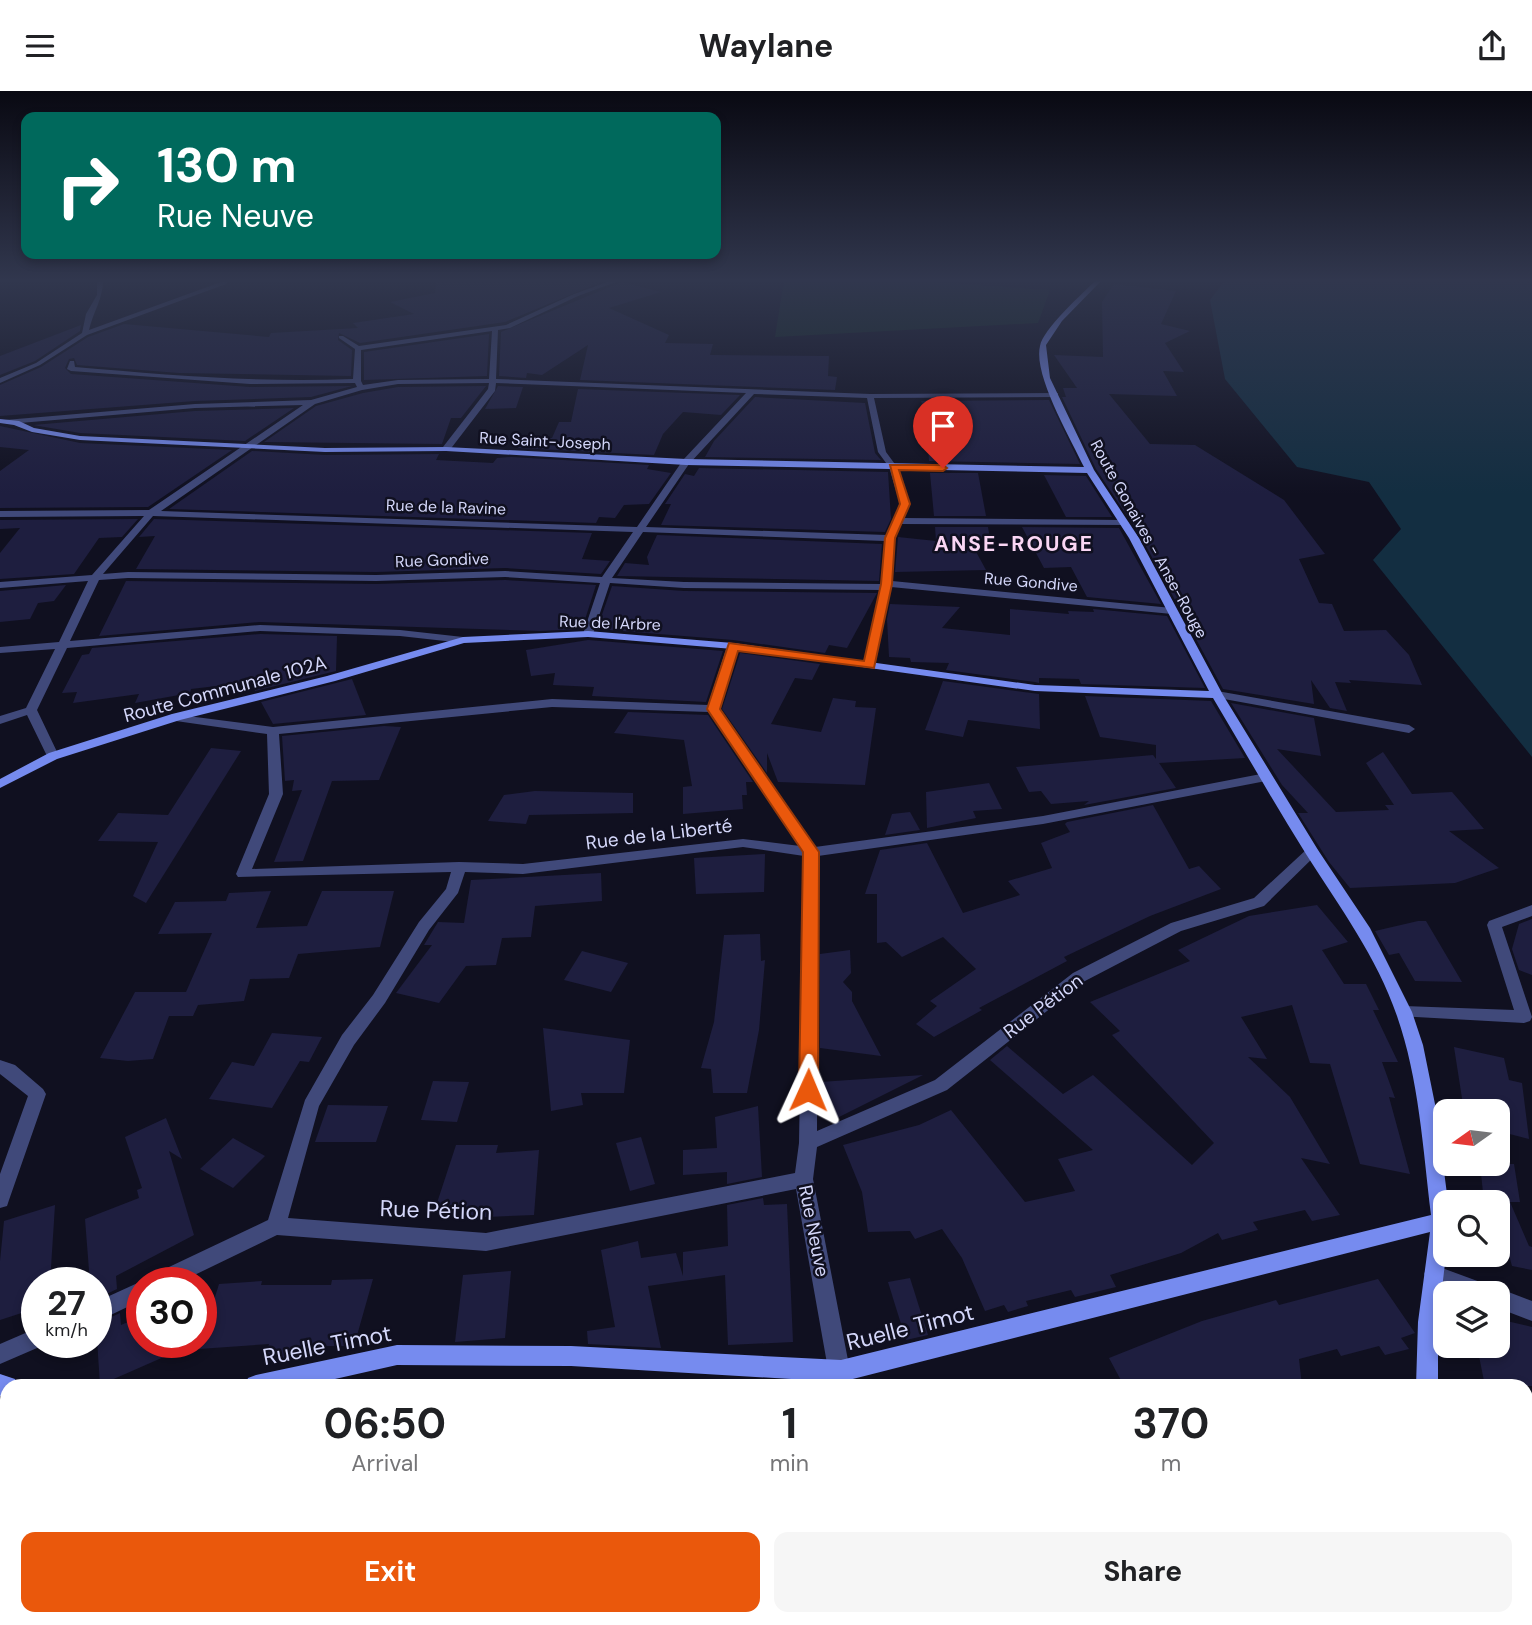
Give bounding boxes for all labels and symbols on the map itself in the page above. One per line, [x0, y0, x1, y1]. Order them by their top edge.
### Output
pin [913, 396, 973, 468]
street label: Rue Saint-Joseph [479, 427, 611, 455]
street label: Route Gonaives - Anse-Rouge [1086, 436, 1212, 642]
street label: Rue de la Ravine [386, 494, 506, 520]
district label: ANSE-ROUGE [934, 530, 1094, 558]
street label: Rue Gondive [395, 548, 489, 572]
street label: Rue Gondive [983, 567, 1079, 597]
street label: Rue de l'Arbre [559, 611, 661, 635]
street label: Route Communale 102A [121, 650, 330, 728]
street label: Rue de la Liberté [584, 813, 734, 855]
street label: Rue Pétion [998, 968, 1088, 1044]
position arrow [771, 1053, 845, 1127]
north arrow [1433, 1099, 1510, 1176]
street label: Rue Neuve [793, 1183, 835, 1279]
street label: Rue Pétion [379, 1193, 493, 1227]
speed limit sign: 30 [126, 1267, 217, 1358]
street label: Ruelle Timot [843, 1297, 977, 1357]
street label: Ruelle Timot [260, 1318, 394, 1372]

